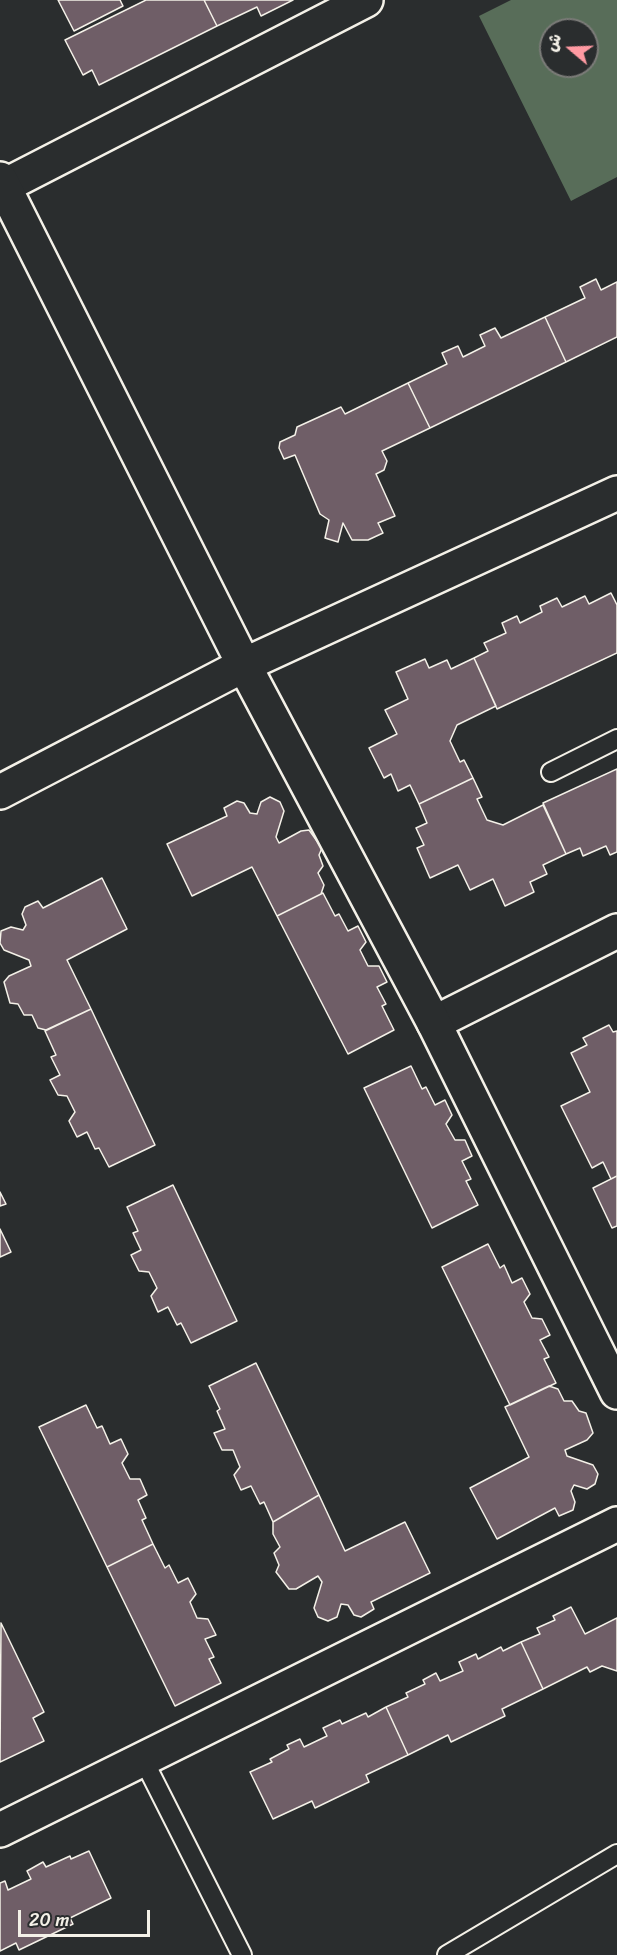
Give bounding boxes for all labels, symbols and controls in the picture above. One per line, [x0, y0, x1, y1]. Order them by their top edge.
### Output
north arrow [539, 18, 599, 78]
text: ش [537, 30, 570, 56]
scale bar [21, 1898, 153, 1936]
text: 20 m [29, 1904, 69, 1936]

